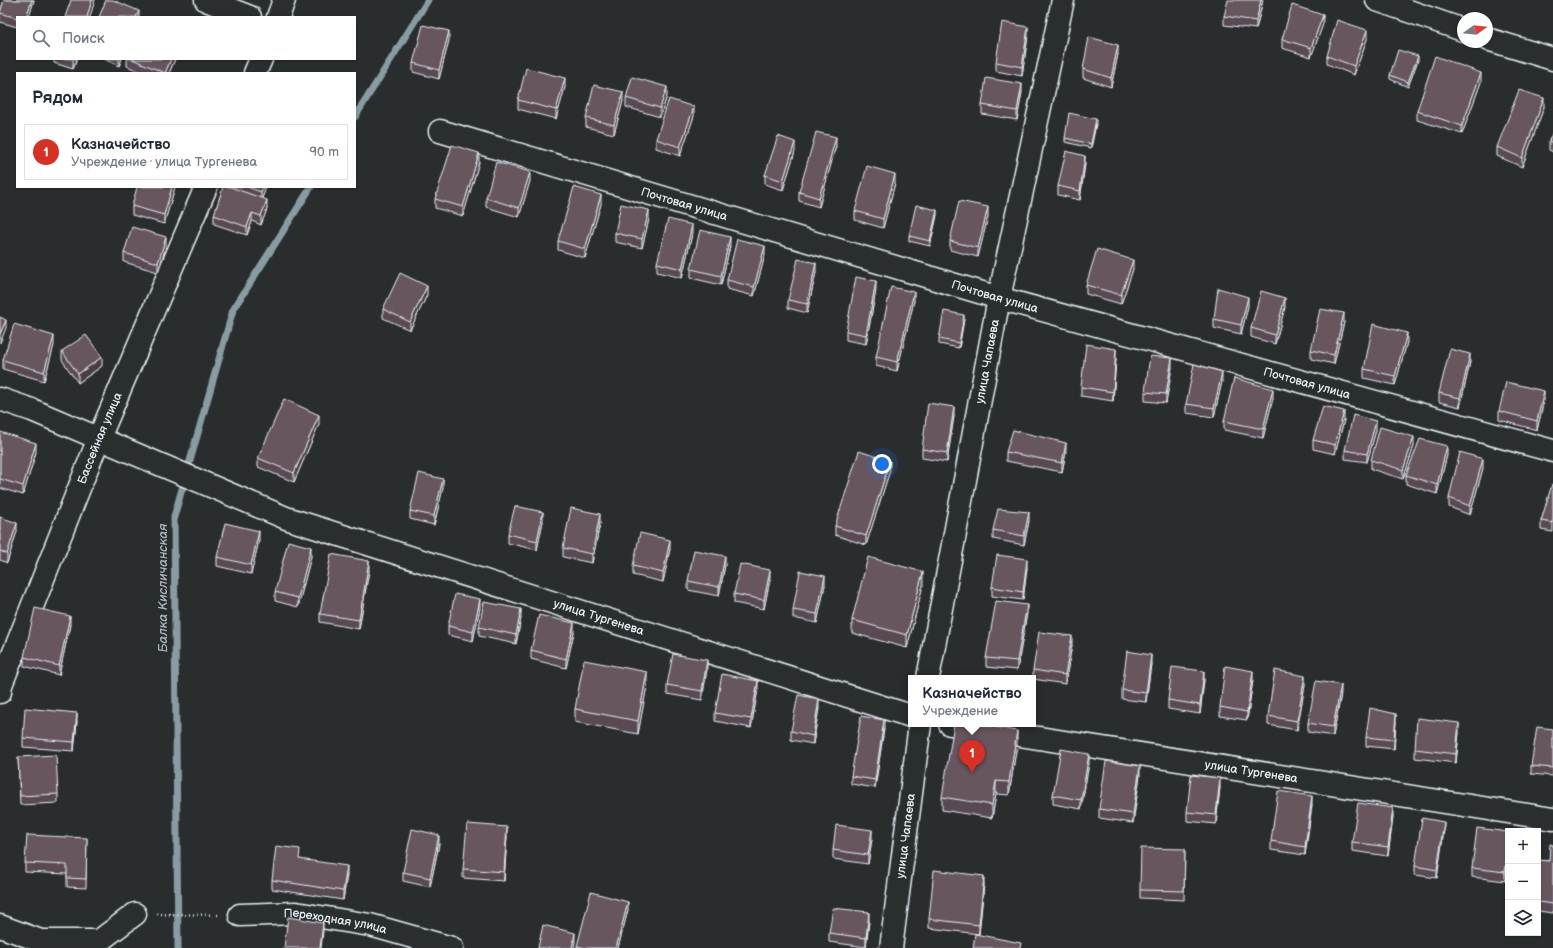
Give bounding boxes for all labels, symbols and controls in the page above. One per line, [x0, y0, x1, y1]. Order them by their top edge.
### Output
north arrow [1457, 12, 1493, 48]
search box [16, 16, 356, 60]
icon: search [30, 27, 52, 49]
text: Поиск [62, 29, 105, 48]
text: Рядом [32, 88, 83, 108]
text: Казначейство [71, 135, 171, 154]
text: 1 [43, 144, 49, 160]
text: 90 m [310, 144, 339, 160]
text: Учреждение · улица Тургенева [71, 154, 257, 170]
street label: Почтовая улица [639, 184, 729, 224]
street label: Почтовая улица [950, 277, 1040, 316]
street label: улица Чапаева [972, 318, 1002, 405]
street label: Почтовая улица [1262, 364, 1352, 402]
street label: Бассейная улица [74, 390, 125, 486]
your location [872, 454, 892, 474]
water label: Балка Кисличанская [155, 523, 171, 652]
street label: улица Тургенева [552, 596, 646, 638]
popup [908, 675, 1036, 727]
text: Казначейство [922, 684, 1022, 703]
text: Учреждение [922, 703, 998, 719]
pin: 1 [959, 740, 985, 773]
street label: улица Тургенева [1204, 757, 1299, 786]
street label: улица Чапаева [893, 792, 918, 879]
map controls [1505, 828, 1541, 936]
button: + [1505, 828, 1541, 864]
button: − [1505, 864, 1541, 900]
button: layers [1505, 900, 1541, 936]
street label: Переходная улица [283, 905, 389, 937]

